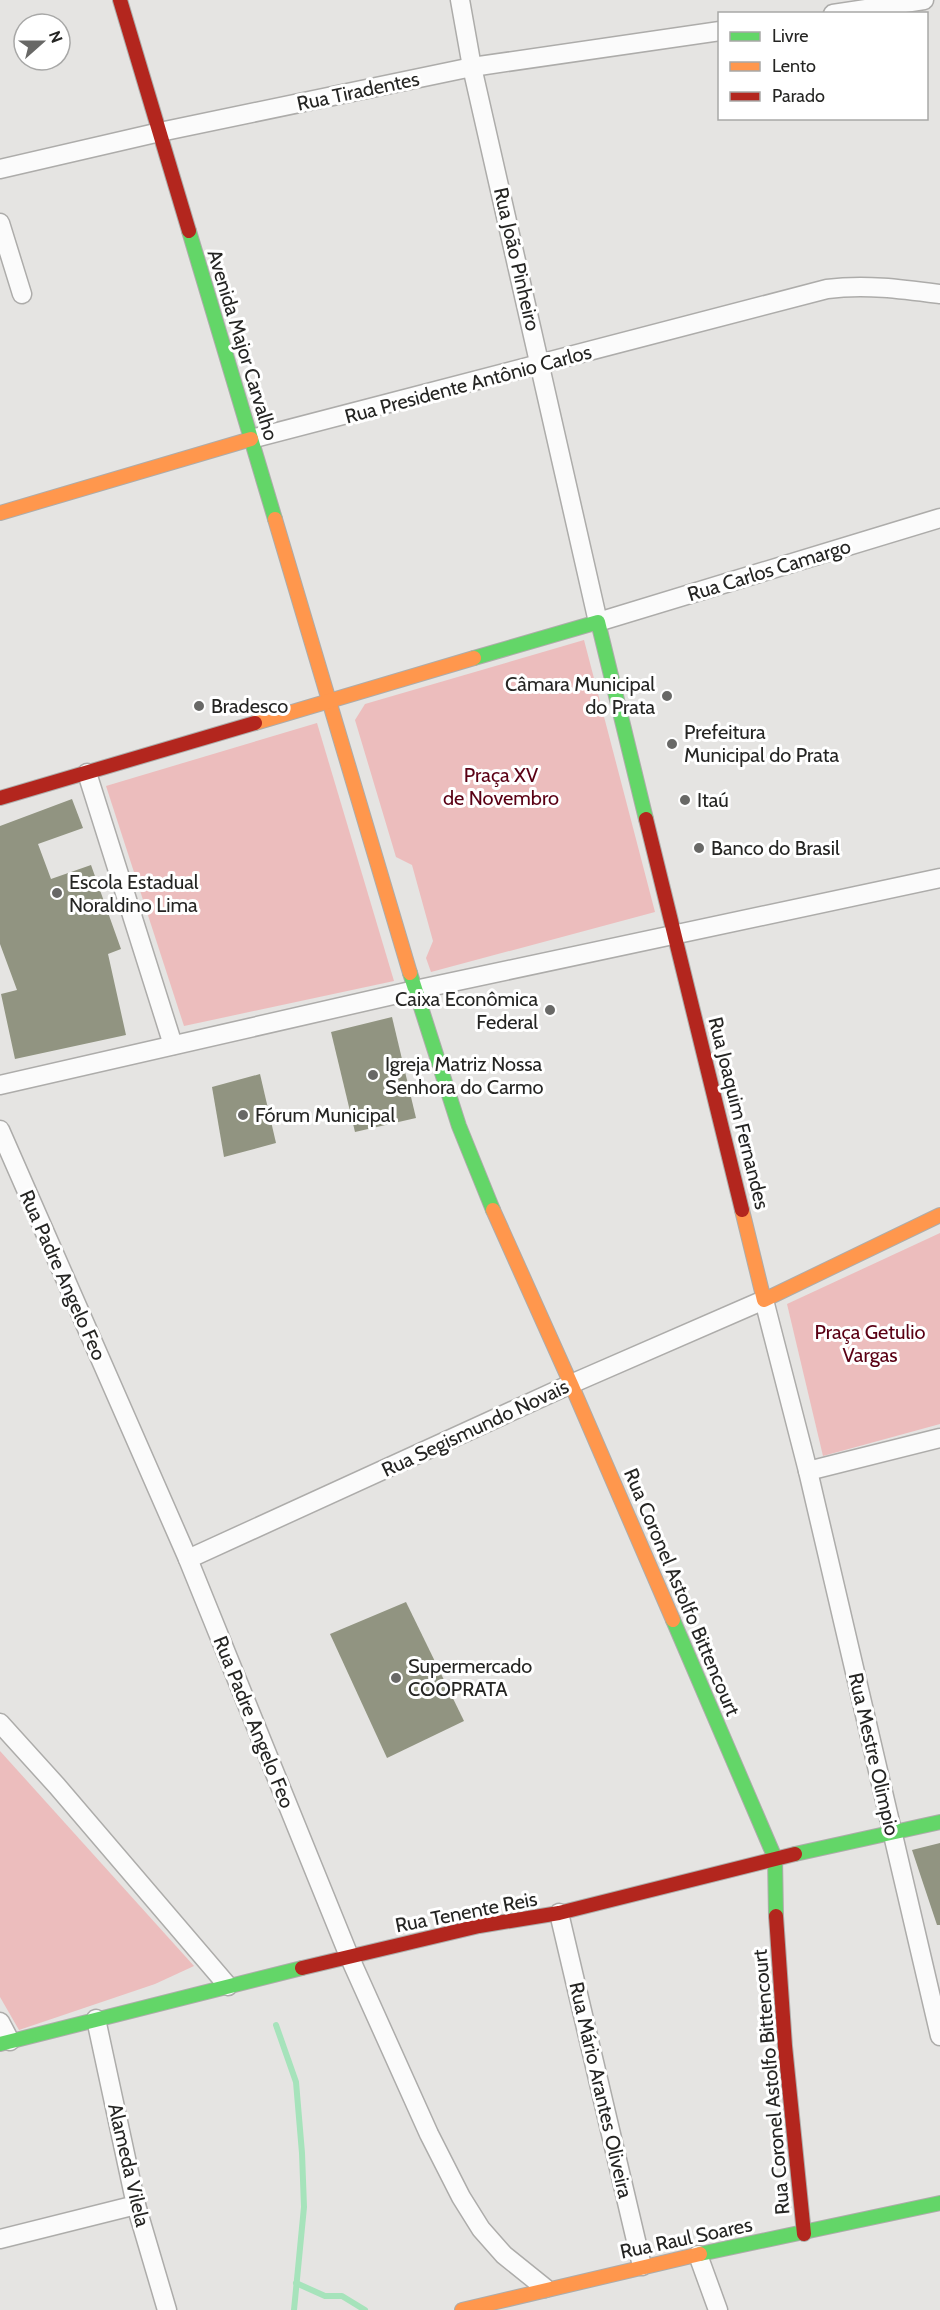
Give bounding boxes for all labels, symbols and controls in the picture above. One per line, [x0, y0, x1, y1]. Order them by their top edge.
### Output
north arrow [12, 12, 72, 72]
legend [718, 12, 928, 120]
text: Livre [772, 25, 808, 47]
text: N [45, 28, 66, 45]
text: Lento [772, 55, 816, 77]
street label: Rua Tiradentes [295, 66, 421, 116]
text: Parado [772, 85, 825, 107]
street label: Rua João Pinheiro [489, 185, 545, 333]
street label: Avenida Major Carvalho [203, 247, 283, 443]
street label: Rua Presidente Antônio Carlos [342, 339, 594, 429]
street label: Rua Carlos Camargo [685, 534, 853, 606]
place label: Câmara Municipal do Prata [505, 672, 655, 719]
marker: Câmara Municipal do Prata [660, 689, 674, 703]
place label: Bradesco [211, 694, 288, 718]
marker: Bradesco [192, 699, 206, 713]
place label: Prefeitura Municipal do Prata [684, 720, 839, 767]
marker: Prefeitura Municipal do Prata [665, 737, 679, 751]
park label: Praça XV de Novembro [443, 763, 559, 810]
place label: Itaú [697, 788, 729, 812]
marker: Itaú [678, 793, 692, 807]
place label: Banco do Brasil [711, 836, 840, 860]
marker: Banco do Brasil [692, 841, 706, 855]
place label: Escola Estadual Noraldino Lima [69, 870, 199, 917]
marker: Escola Estadual Noraldino Lima [50, 886, 64, 900]
place label: Caixa Econômica Federal [395, 987, 538, 1034]
marker: Caixa Econômica Federal [543, 1003, 557, 1017]
street label: Rua Joaquim Fernandes [703, 1014, 775, 1212]
place label: Igreja Matriz Nossa Senhora do Carmo [385, 1052, 544, 1099]
marker: Igreja Matriz Nossa Senhora do Carmo [366, 1068, 380, 1082]
place label: Fórum Municipal [255, 1103, 395, 1127]
marker: Fórum Municipal [236, 1108, 250, 1122]
street label: Rua Padre Angelo Feo [15, 1186, 111, 1364]
park label: Praça Getulio Vargas [815, 1320, 926, 1367]
street label: Rua Segismundo Novais [378, 1374, 572, 1482]
street label: Rua Coronel Astolfo Bittencourt [619, 1465, 745, 1720]
street label: Rua Padre Angelo Feo [208, 1632, 300, 1812]
place label: Supermercado COOPRATA [408, 1654, 532, 1701]
street label: Rua Mestre Olimpio [844, 1670, 904, 1838]
marker: Supermercado COOPRATA [389, 1671, 403, 1685]
street label: Rua Tenente Reis [393, 1886, 539, 1938]
street label: Rua Coronel Astolfo Bittencourt [747, 1948, 795, 2216]
street label: Rua Mário Arantes Oliveira [564, 1980, 638, 2201]
street label: Alameda Vilela [103, 2101, 155, 2229]
street label: Rua Raul Soares [618, 2212, 754, 2264]

